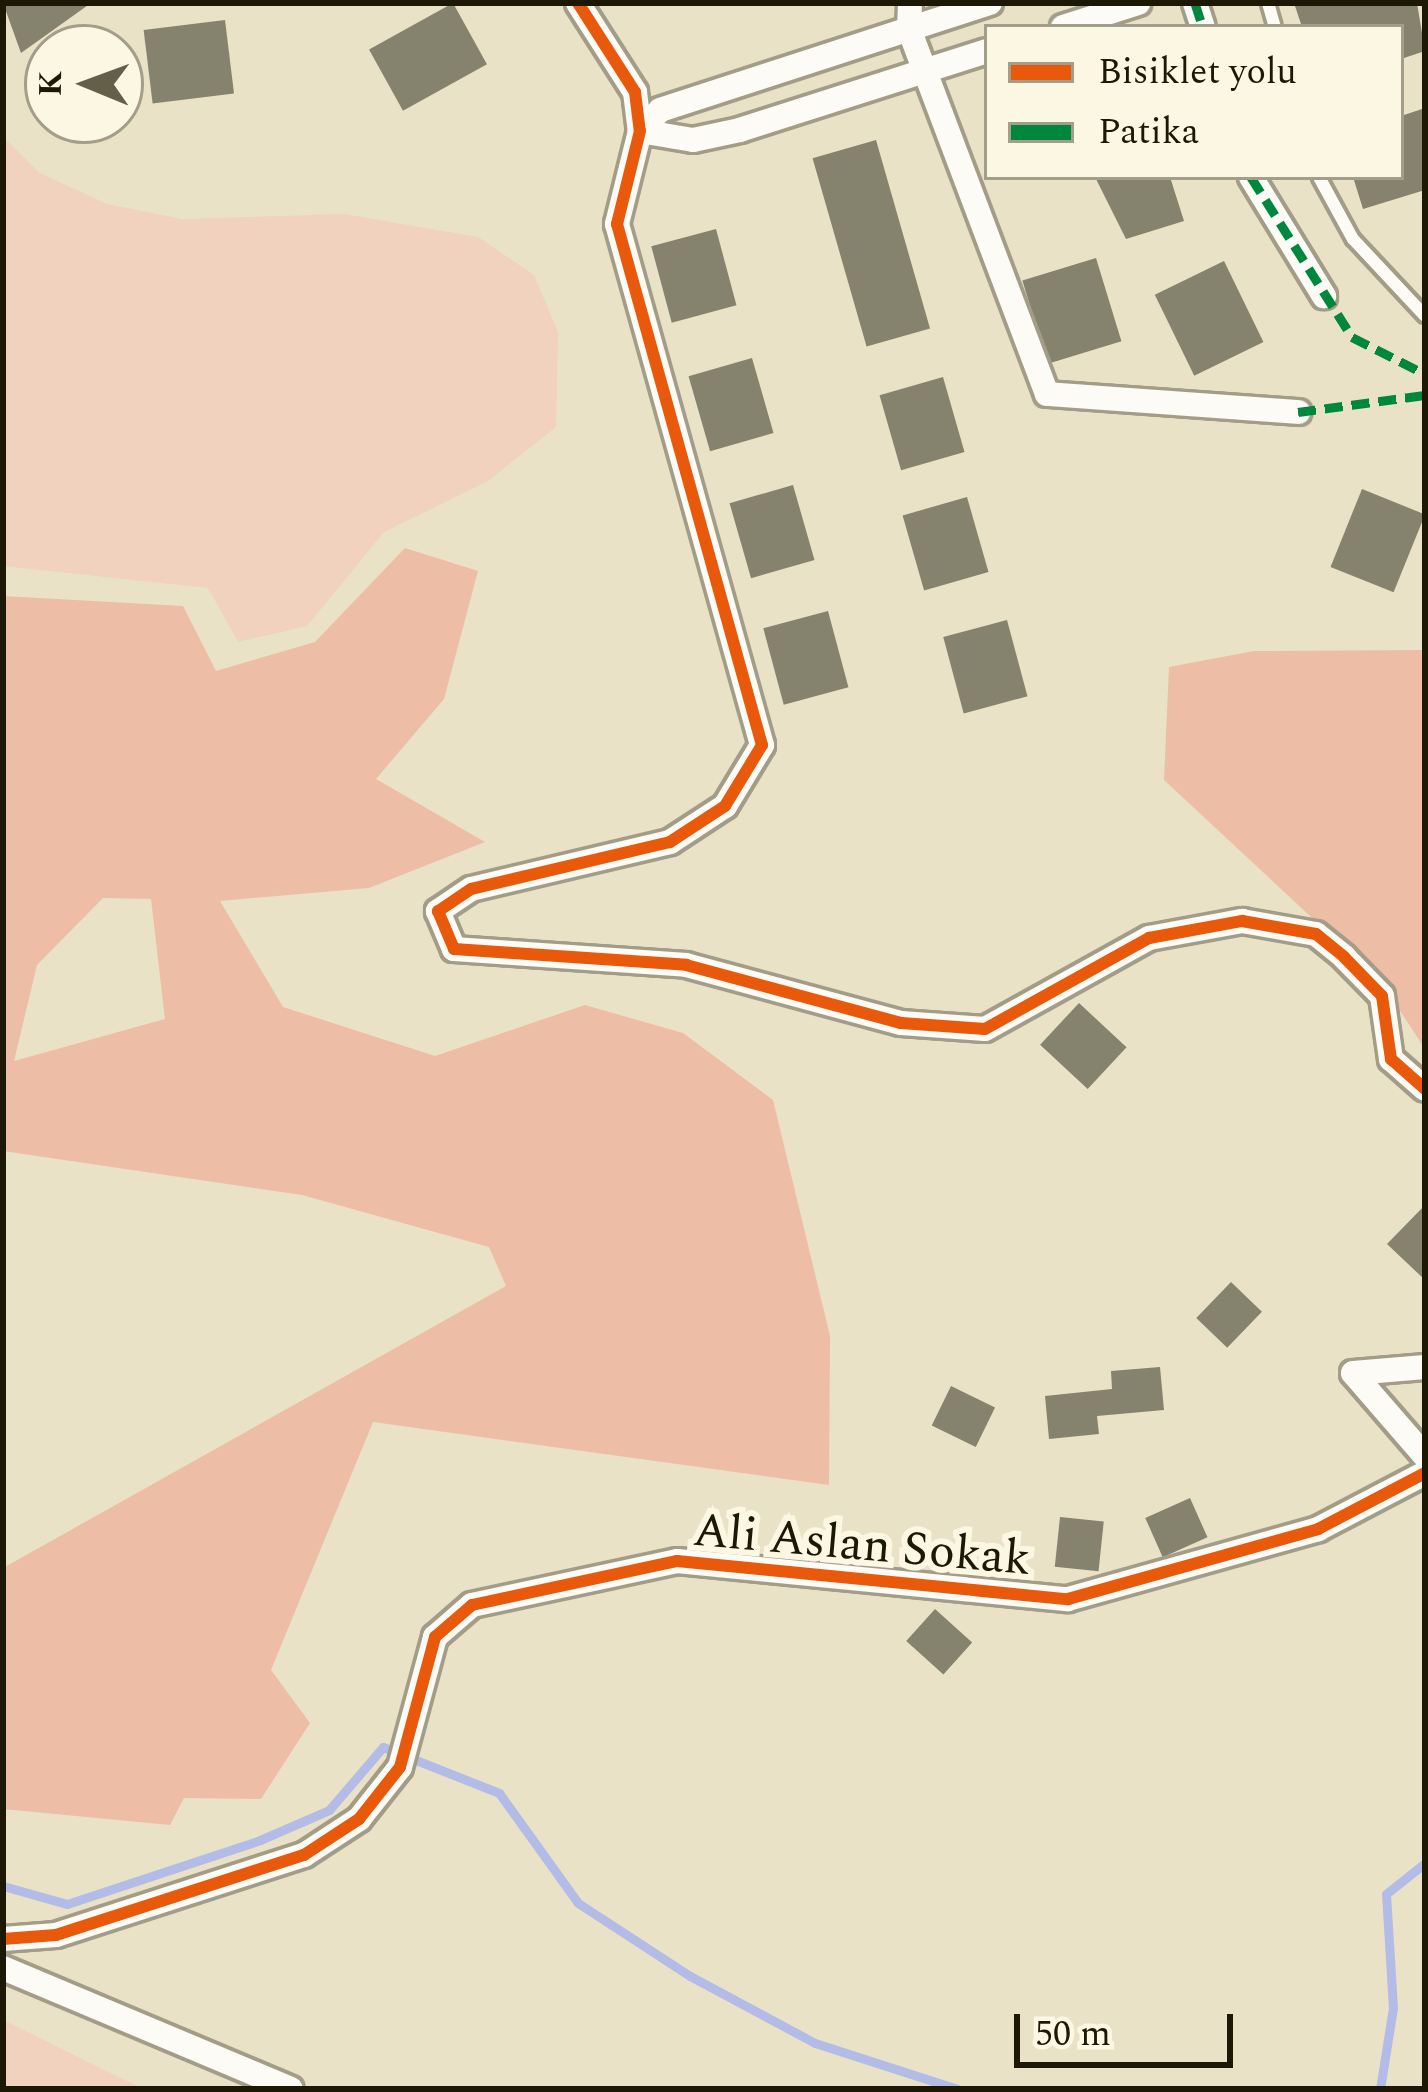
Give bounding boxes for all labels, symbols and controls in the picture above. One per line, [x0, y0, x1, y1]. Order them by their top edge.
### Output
north arrow [24, 24, 144, 144]
legend [984, 24, 1404, 180]
text: Bisiklet yolu [1098, 45, 1297, 100]
text: K [26, 70, 76, 97]
text: Patika [1098, 105, 1199, 160]
street label: Ali Aslan Sokak [691, 1502, 1033, 1588]
scale bar [1020, 1990, 1239, 2064]
text: 50 m [1035, 2007, 1111, 2062]

